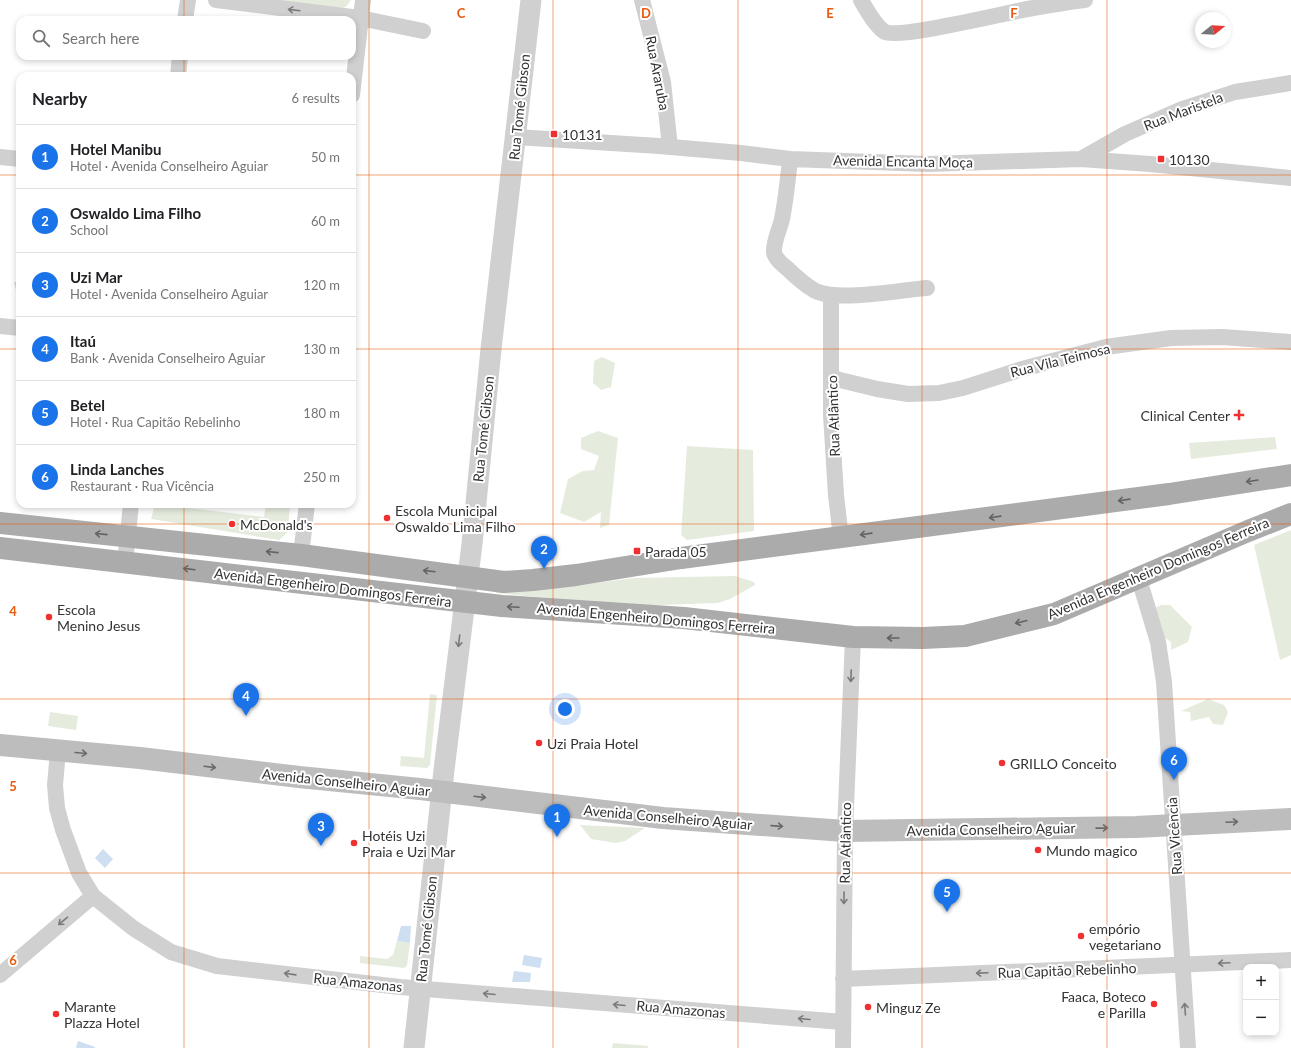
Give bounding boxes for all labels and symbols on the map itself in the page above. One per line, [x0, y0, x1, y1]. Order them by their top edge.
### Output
text: C [457, 5, 466, 21]
text: D [641, 5, 651, 21]
text: E [826, 5, 834, 21]
text: F [1010, 5, 1018, 21]
one-way arrow [288, 6, 301, 14]
north arrow [1195, 12, 1231, 48]
street label: Rua Araruba [642, 34, 674, 112]
street label: Rua Tomé Gibson [505, 53, 533, 161]
street label: Rua Maristela [1141, 88, 1225, 134]
place label: 10131 [562, 126, 603, 143]
marker: 10131 [549, 129, 559, 139]
street label: Avenida Encanta Moça [833, 151, 973, 171]
place label: 10130 [1169, 151, 1210, 168]
marker: 10130 [1156, 154, 1166, 164]
street label: Rua Vila Teimosa [1008, 339, 1112, 381]
street label: Rua Tomé Gibson [469, 375, 497, 483]
street label: Rua Atlântico [823, 375, 843, 457]
place label: Clinical Center [1140, 407, 1230, 424]
marker: Clinical Center [1233, 409, 1245, 421]
one-way arrow [1246, 477, 1259, 485]
one-way arrow [1118, 496, 1131, 504]
place label: Escola Municipal Oswaldo Lima Filho [395, 502, 516, 535]
marker: Escola Municipal Oswaldo Lima Filho [382, 513, 392, 523]
one-way arrow [989, 513, 1002, 521]
street label: Avenida Engenheiro Domingos Ferreira [1045, 513, 1271, 623]
place label: McDonald's [240, 516, 313, 533]
marker: McDonald's [227, 519, 237, 529]
one-way arrow [95, 530, 108, 537]
one-way arrow [860, 530, 873, 538]
pin: 2 [531, 536, 557, 569]
place label: Parada 05 [645, 543, 707, 560]
marker: Parada 05 [632, 546, 642, 556]
one-way arrow [266, 549, 279, 556]
street label: Avenida Engenheiro Domingos Ferreira [213, 564, 453, 610]
one-way arrow [183, 565, 196, 573]
one-way arrow [422, 567, 435, 575]
street label: Avenida Engenheiro Domingos Ferreira [536, 599, 776, 637]
place label: Escola Menino Jesus [57, 601, 140, 634]
text: 4 [9, 603, 17, 619]
one-way arrow [507, 603, 520, 610]
marker: Escola Menino Jesus [44, 612, 54, 622]
one-way arrow [1015, 619, 1028, 627]
one-way arrow [455, 634, 463, 647]
one-way arrow [887, 634, 900, 641]
one-way arrow [848, 669, 855, 682]
pin: 4 [233, 683, 259, 716]
your location [555, 699, 575, 719]
place label: Uzi Praia Hotel [547, 735, 638, 752]
marker: Uzi Praia Hotel [534, 738, 544, 748]
pin: 6 [1161, 747, 1187, 780]
one-way arrow [74, 750, 87, 757]
place label: GRILLO Conceito [1010, 755, 1117, 772]
marker: GRILLO Conceito [997, 758, 1007, 768]
one-way arrow [203, 763, 216, 770]
street label: Avenida Conselheiro Aguiar [261, 765, 431, 799]
text: 5 [9, 778, 17, 794]
one-way arrow [473, 793, 486, 800]
street label: Rua Vicência [1163, 796, 1185, 875]
street label: Avenida Conselheiro Aguiar [583, 801, 753, 833]
street label: Rua Atlântico [836, 802, 854, 884]
pin: 1 [544, 804, 570, 837]
pin: 3 [308, 813, 334, 846]
one-way arrow [1225, 818, 1238, 825]
street label: Avenida Conselheiro Aguiar [906, 819, 1076, 839]
one-way arrow [770, 823, 783, 830]
one-way arrow [1095, 824, 1108, 832]
place label: Hotéis Uzi Praia e Uzi Mar [362, 827, 455, 860]
marker: Hotéis Uzi Praia e Uzi Mar [349, 838, 359, 848]
place label: Mundo magico [1046, 842, 1138, 859]
marker: Mundo magico [1033, 845, 1043, 855]
street label: Rua Tomé Gibson [412, 875, 440, 983]
pin: 5 [934, 879, 960, 912]
one-way arrow [840, 891, 848, 904]
one-way arrow [58, 917, 68, 926]
place label: empório vegetariano [1089, 920, 1161, 953]
marker: empório vegetariano [1076, 931, 1086, 941]
text: 6 [9, 952, 17, 968]
street label: Rua Capitão Rebelinho [997, 959, 1137, 981]
one-way arrow [1218, 959, 1231, 967]
street label: Rua Amazonas [313, 969, 403, 995]
one-way arrow [284, 970, 297, 978]
one-way arrow [976, 970, 989, 977]
place label: Faaca, Boteco e Parilla [1061, 988, 1146, 1021]
one-way arrow [483, 991, 496, 998]
street label: Rua Amazonas [636, 997, 726, 1021]
place label: Marante Plazza Hotel [64, 998, 140, 1031]
place label: Minguz Ze [876, 999, 941, 1016]
marker: Faaca, Boteco e Parilla [1149, 999, 1159, 1009]
one-way arrow [613, 1001, 626, 1008]
marker: Minguz Ze [863, 1002, 873, 1012]
one-way arrow [1182, 1003, 1189, 1016]
marker: Marante Plazza Hotel [51, 1009, 61, 1019]
one-way arrow [798, 1016, 811, 1023]

